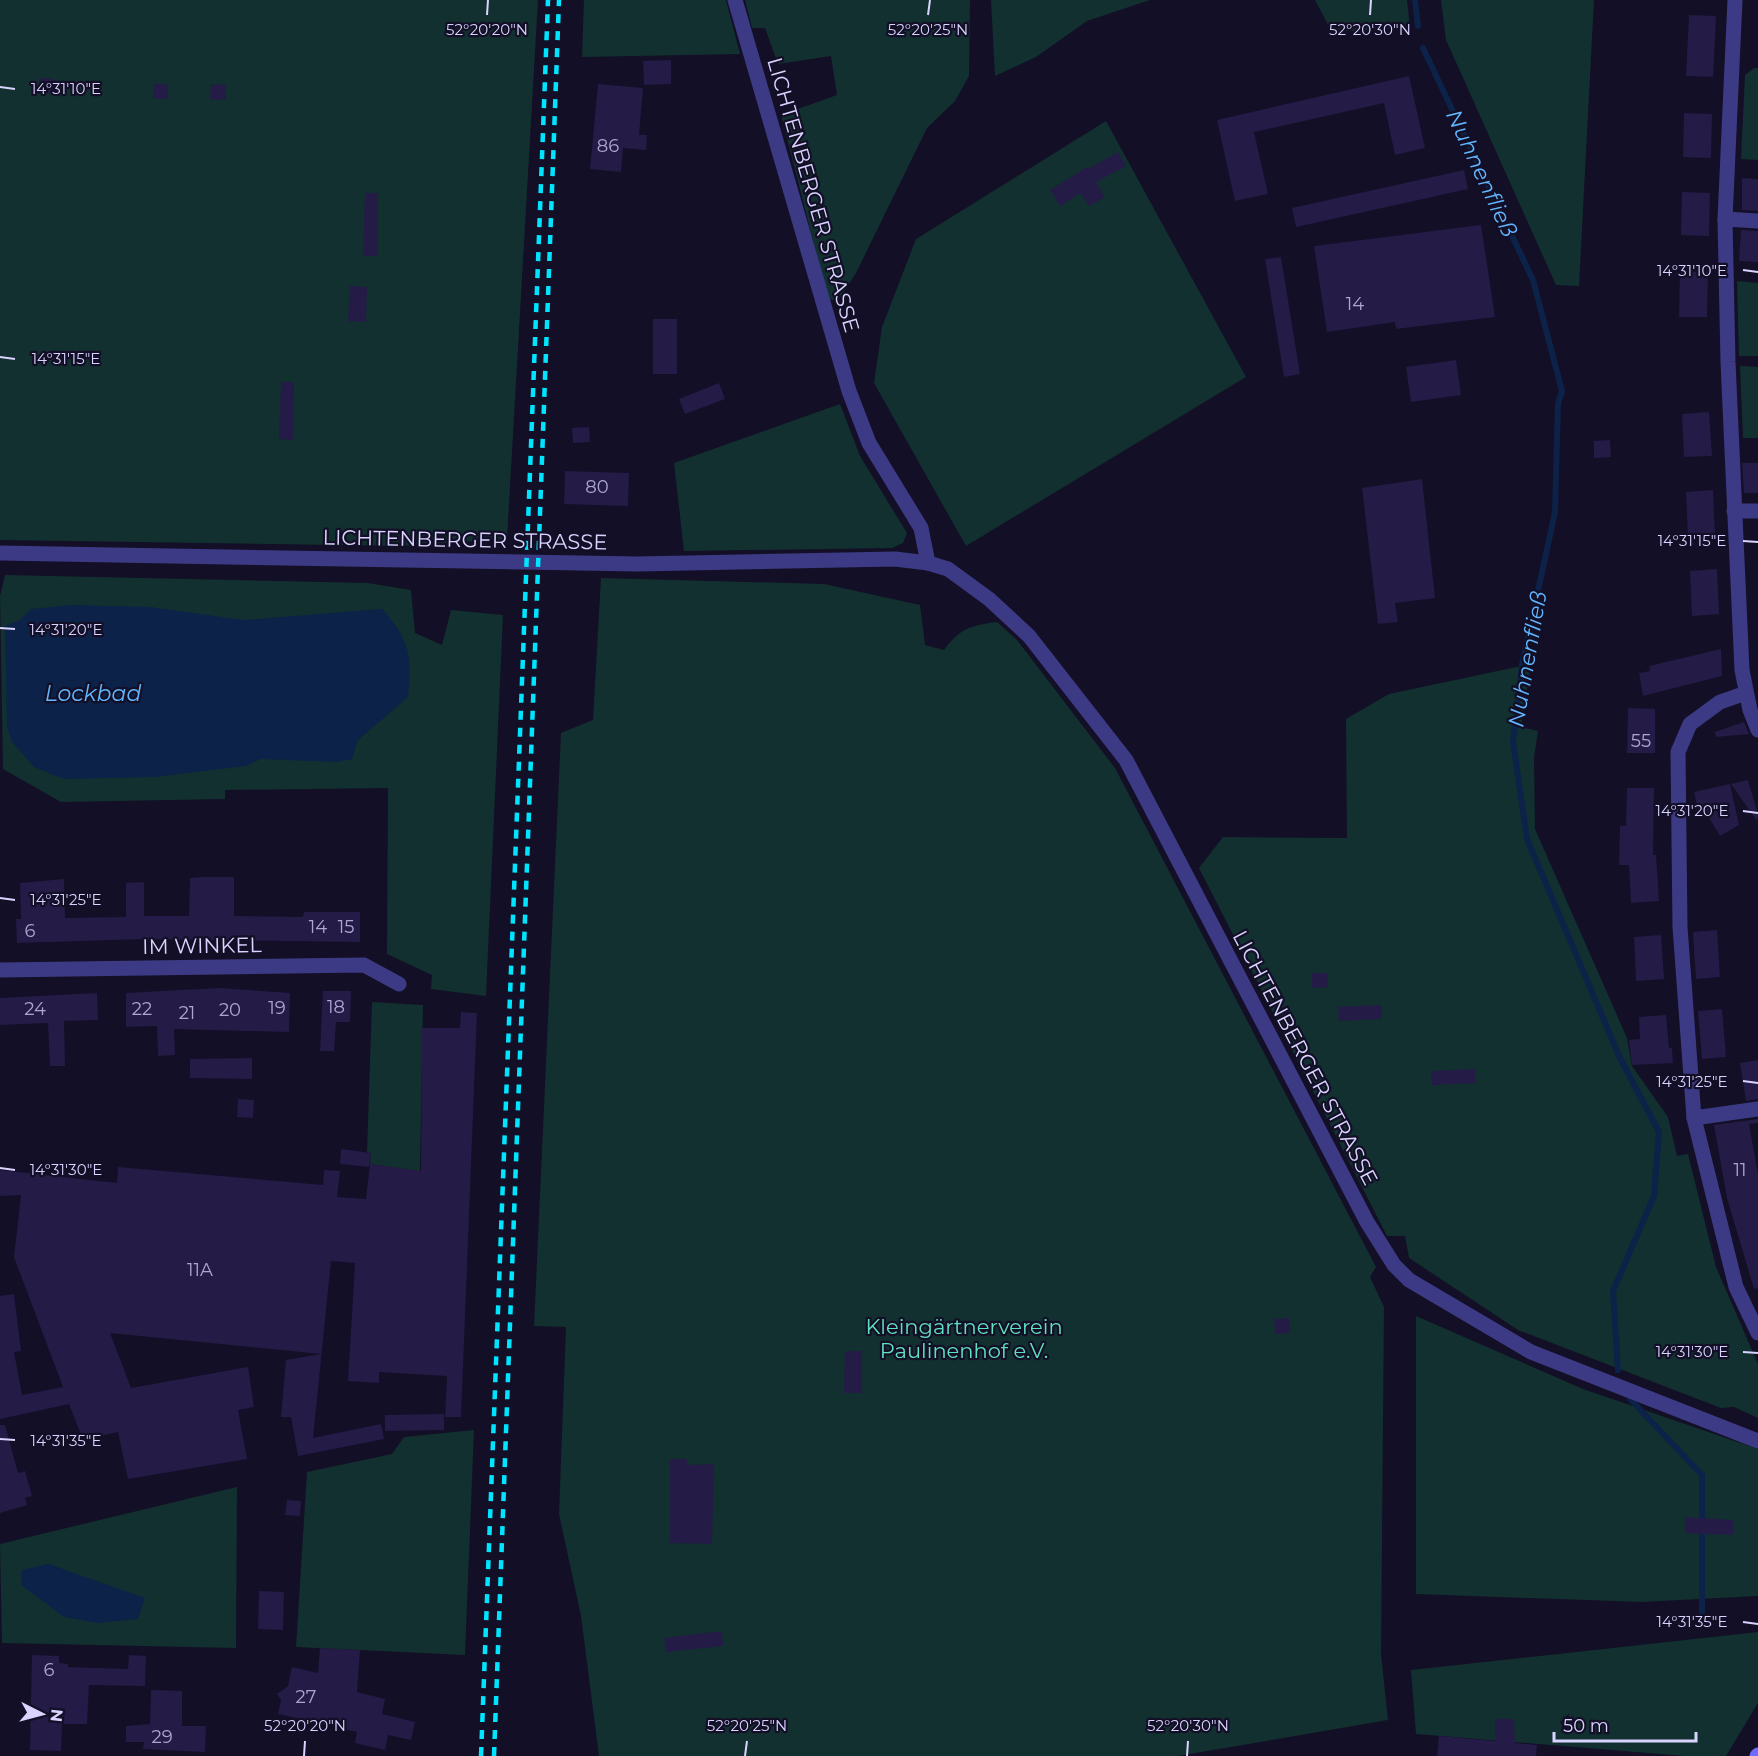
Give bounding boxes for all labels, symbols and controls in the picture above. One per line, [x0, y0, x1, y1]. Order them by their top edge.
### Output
text: 52°20'20"N [446, 20, 528, 39]
text: 52°20'25"N [888, 20, 968, 39]
text: 52°20'30"N [1329, 20, 1411, 39]
street label: LICHTENBERGER STRASSE [762, 55, 865, 335]
text: 14°31'10"E [31, 79, 101, 98]
water label: Nuhnenfließ [1440, 105, 1523, 241]
house number: 86 [597, 135, 619, 157]
text: 14°31'10"E [1657, 261, 1727, 280]
house number: 14 [1346, 293, 1364, 315]
text: 14°31'15"E [32, 349, 100, 368]
house number: 80 [585, 476, 609, 498]
street label: LICHTENBERGER STRASSE [322, 525, 608, 554]
text: 14°31'15"E [1658, 531, 1726, 550]
water label: Nuhnenfließ [1502, 589, 1553, 729]
text: 14°31'20"E [30, 620, 102, 639]
water label: Lockbad [45, 680, 141, 707]
house number: 55 [1631, 730, 1651, 752]
text: 14°31'20"E [1656, 801, 1728, 820]
text: 14°31'25"E [30, 890, 102, 909]
house number: 14 [309, 916, 327, 938]
house number: 15 [338, 916, 354, 938]
house number: 6 [25, 920, 36, 942]
street label: LICHTENBERGER STRASSE [1228, 926, 1383, 1189]
street label: IM WINKEL [142, 932, 263, 959]
house number: 18 [327, 996, 345, 1018]
house number: 19 [268, 997, 286, 1019]
house number: 24 [24, 998, 46, 1020]
house number: 22 [132, 998, 152, 1020]
house number: 20 [219, 999, 241, 1021]
house number: 21 [179, 1002, 195, 1024]
text: 14°31'25"E [1656, 1072, 1728, 1091]
house number: 11 [1734, 1159, 1747, 1181]
text: 14°31'30"E [30, 1160, 102, 1179]
house number: 11A [187, 1259, 213, 1281]
park label: Kleingärtnerverein Paulinenhof e.V. [865, 1314, 1063, 1363]
text: 14°31'30"E [1656, 1342, 1728, 1361]
text: 14°31'35"E [30, 1431, 102, 1450]
text: 14°31'35"E [1656, 1612, 1728, 1631]
house number: 6 [44, 1659, 55, 1681]
north arrow [12, 1684, 72, 1744]
house number: 27 [296, 1686, 316, 1708]
scale bar [1554, 1705, 1696, 1743]
text: N [46, 1708, 67, 1723]
text: 50 m [1563, 1715, 1609, 1737]
text: 52°20'20"N [264, 1716, 346, 1735]
text: 52°20'25"N [707, 1716, 787, 1735]
text: 52°20'30"N [1147, 1716, 1229, 1735]
house number: 29 [151, 1726, 173, 1748]

